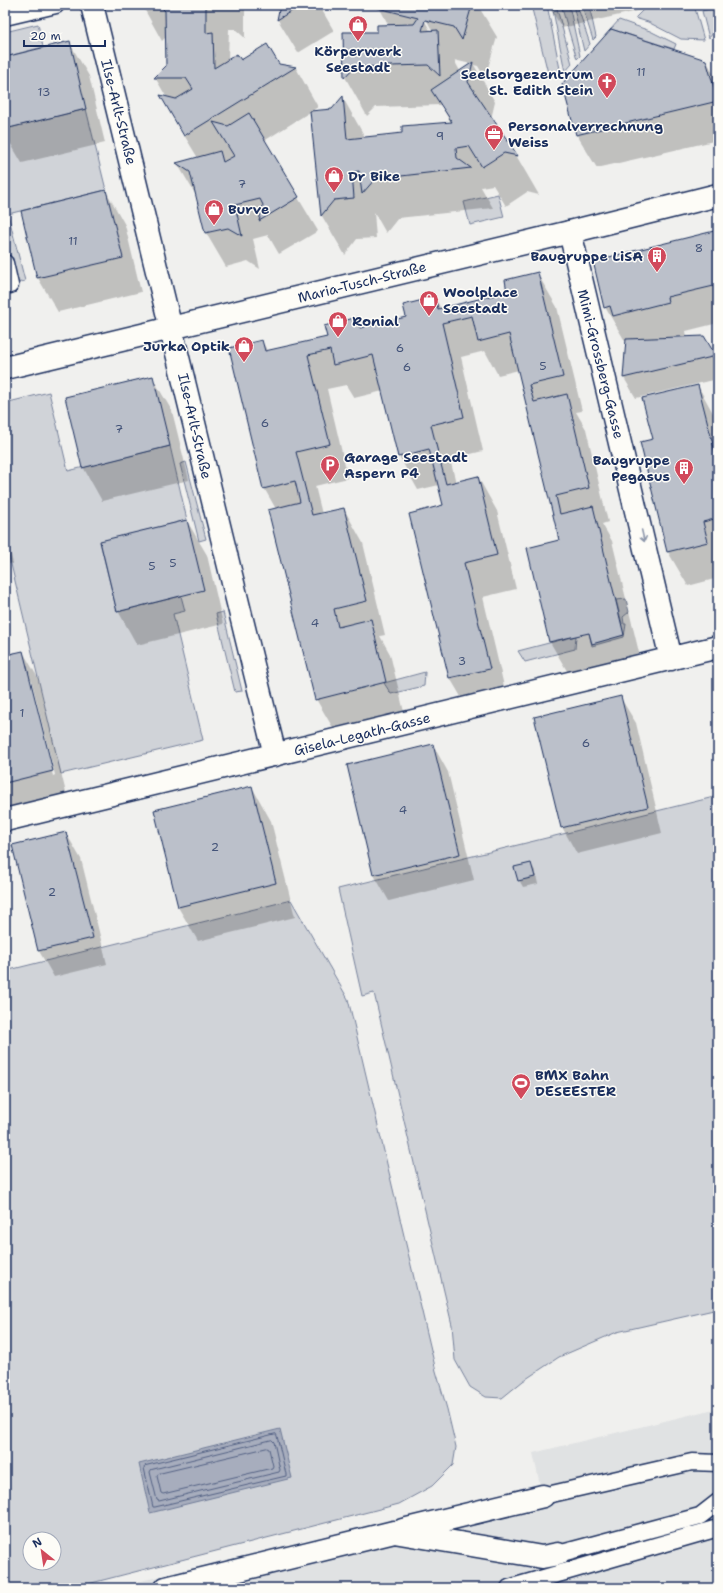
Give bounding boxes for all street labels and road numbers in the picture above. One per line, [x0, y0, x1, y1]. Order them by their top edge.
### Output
street label: Ilse-Arlt-Straße [97, 57, 141, 167]
street label: Maria-Tusch-Straße [296, 257, 428, 307]
street label: Mimi-Grossberg-Gasse [574, 287, 628, 441]
street label: Ilse-Arlt-Straße [174, 371, 216, 481]
street label: Gisela-Legath-Gasse [292, 708, 432, 760]

